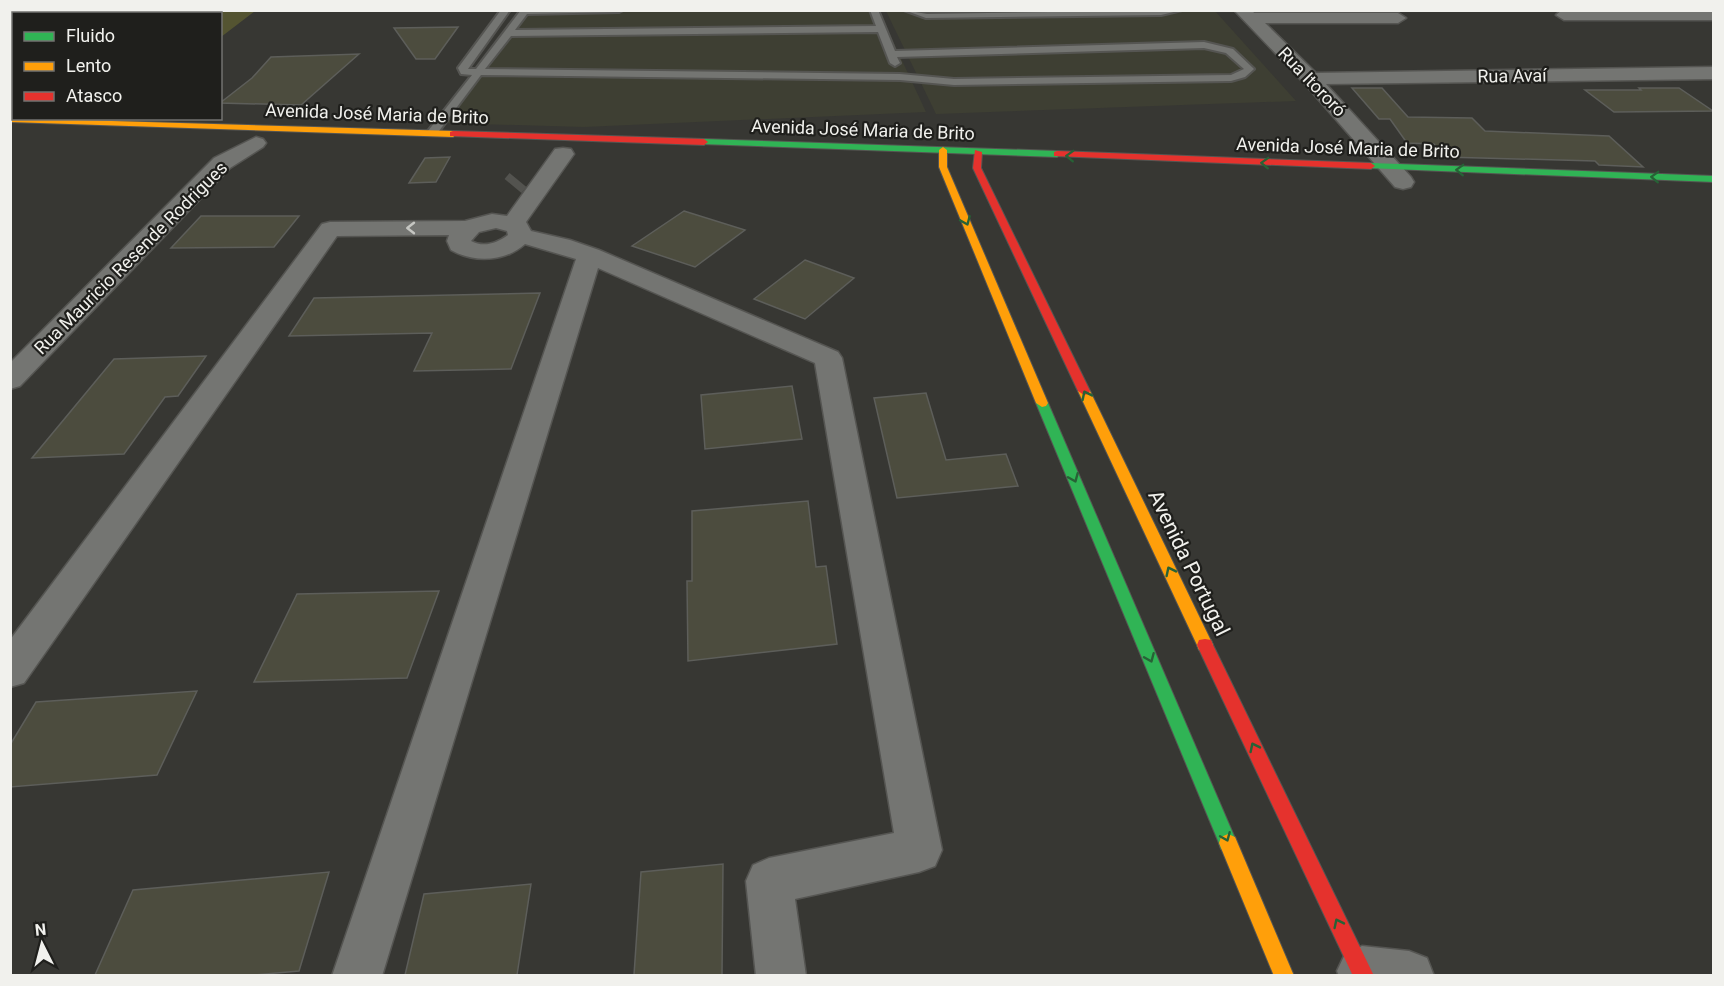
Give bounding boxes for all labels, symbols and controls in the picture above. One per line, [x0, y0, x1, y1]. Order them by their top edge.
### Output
legend [12, 12, 222, 120]
text: Fluido [66, 25, 115, 46]
street label: Rua Itororó [1274, 43, 1351, 121]
text: Lento [66, 55, 111, 76]
street label: Rua Avaí [1477, 64, 1547, 87]
text: Atasco [66, 85, 122, 106]
street label: Avenida José Maria de Brito [265, 99, 489, 128]
street label: Avenida José Maria de Brito [751, 115, 975, 144]
street label: Avenida José Maria de Brito [1236, 133, 1460, 162]
one-way arrow [1066, 149, 1075, 162]
one-way arrow [1261, 156, 1270, 169]
street label: Rua Mauricio Resende Rodrigues [30, 157, 231, 358]
one-way arrow [1456, 163, 1465, 176]
one-way arrow [1651, 171, 1660, 184]
one-way arrow [959, 215, 971, 226]
one-way arrow [407, 222, 416, 234]
one-way arrow [1081, 390, 1093, 401]
one-way arrow [1067, 472, 1079, 483]
street label: Avenida Portugal [1143, 486, 1235, 640]
one-way arrow [1166, 566, 1177, 577]
one-way arrow [1143, 651, 1155, 662]
one-way arrow [1250, 742, 1262, 753]
one-way arrow [1219, 831, 1231, 842]
north arrow [12, 914, 72, 974]
one-way arrow [1334, 918, 1346, 929]
text: N [34, 920, 47, 940]

